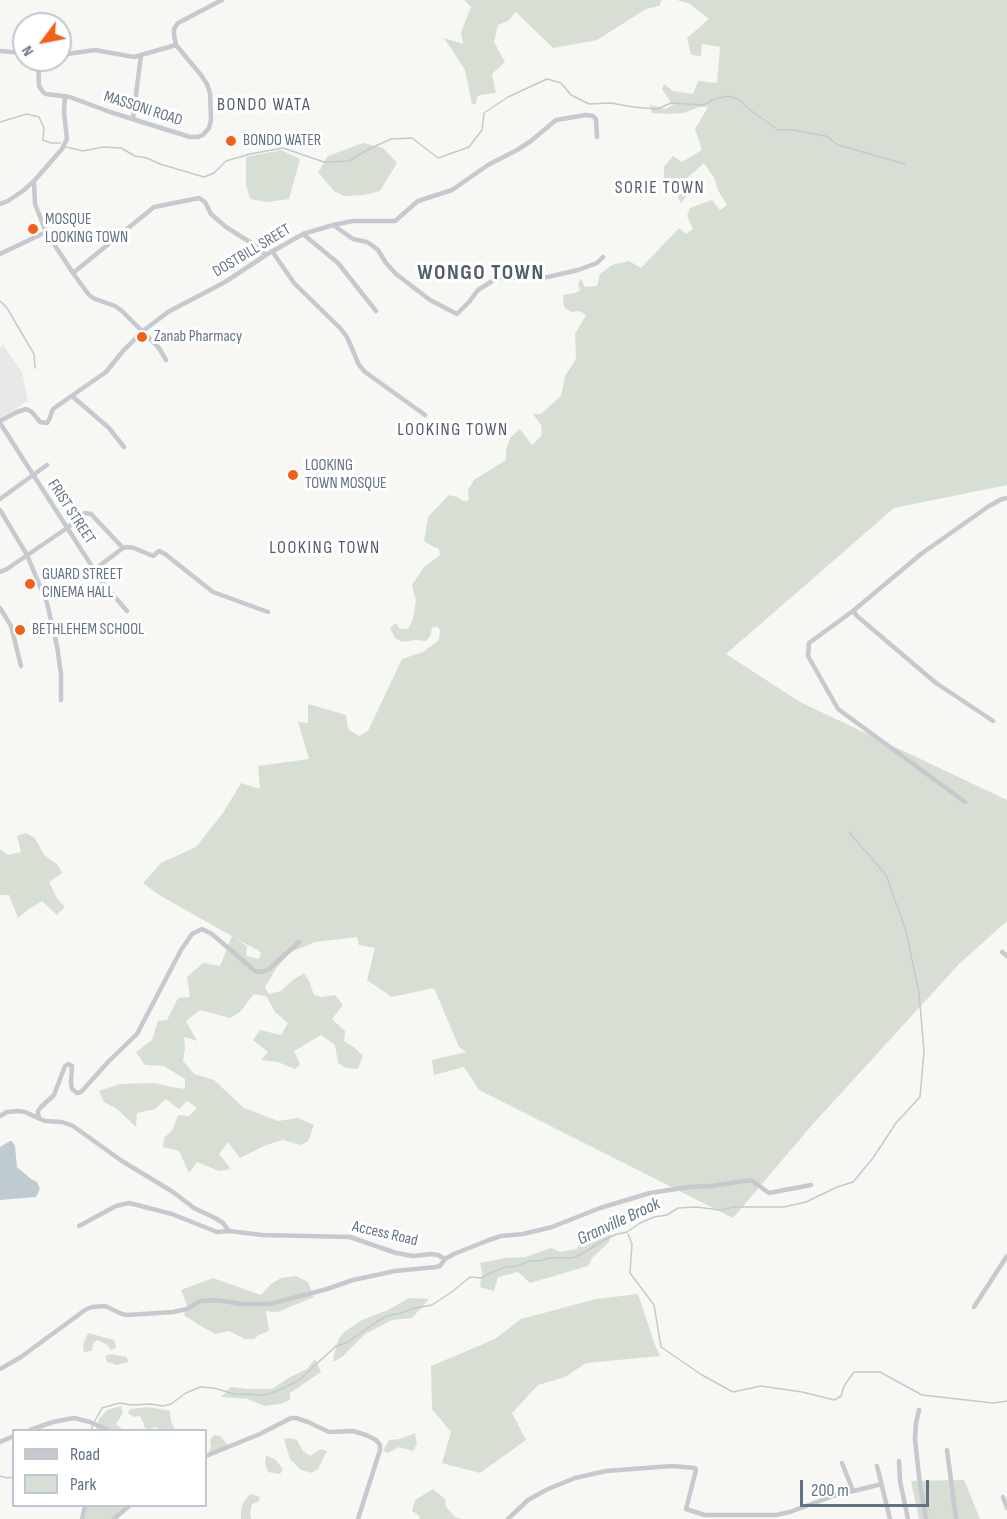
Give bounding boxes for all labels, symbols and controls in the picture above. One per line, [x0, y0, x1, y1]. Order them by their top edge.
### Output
north arrow [12, 12, 72, 72]
text: N [18, 42, 38, 59]
street label: MASSONI ROAD [101, 87, 185, 131]
district label: BONDO WATA [217, 94, 311, 116]
place label: BONDO WATER [243, 131, 321, 151]
marker: BONDO WATER [224, 134, 238, 148]
district label: SORIE TOWN [615, 177, 705, 199]
place label: MOSQUE LOOKING TOWN [45, 210, 128, 248]
street label: DOSTBILL SREET [210, 220, 294, 282]
marker: MOSQUE LOOKING TOWN [26, 222, 40, 236]
district label: WONGO TOWN [417, 260, 545, 286]
place label: Zanab Pharmacy [154, 327, 242, 347]
marker: Zanab Pharmacy [135, 330, 149, 344]
district label: LOOKING TOWN [397, 419, 509, 441]
place label: LOOKING TOWN MOSQUE [305, 456, 387, 494]
marker: LOOKING TOWN MOSQUE [286, 468, 300, 482]
street label: FRIST STREET [43, 476, 99, 548]
district label: LOOKING TOWN [269, 537, 381, 559]
place label: GUARD STREET CINEMA HALL [42, 565, 123, 603]
marker: GUARD STREET CINEMA HALL [23, 577, 37, 591]
place label: BETHLEHEM SCHOOL [32, 620, 144, 640]
marker: BETHLEHEM SCHOOL [13, 623, 27, 637]
water label: Granville Brook [574, 1193, 664, 1251]
street label: Access Road [350, 1217, 420, 1251]
legend [12, 1429, 207, 1507]
text: Road [70, 1444, 100, 1465]
scale bar [803, 1468, 932, 1506]
text: Park [70, 1474, 96, 1495]
text: 200 m [811, 1480, 849, 1501]

